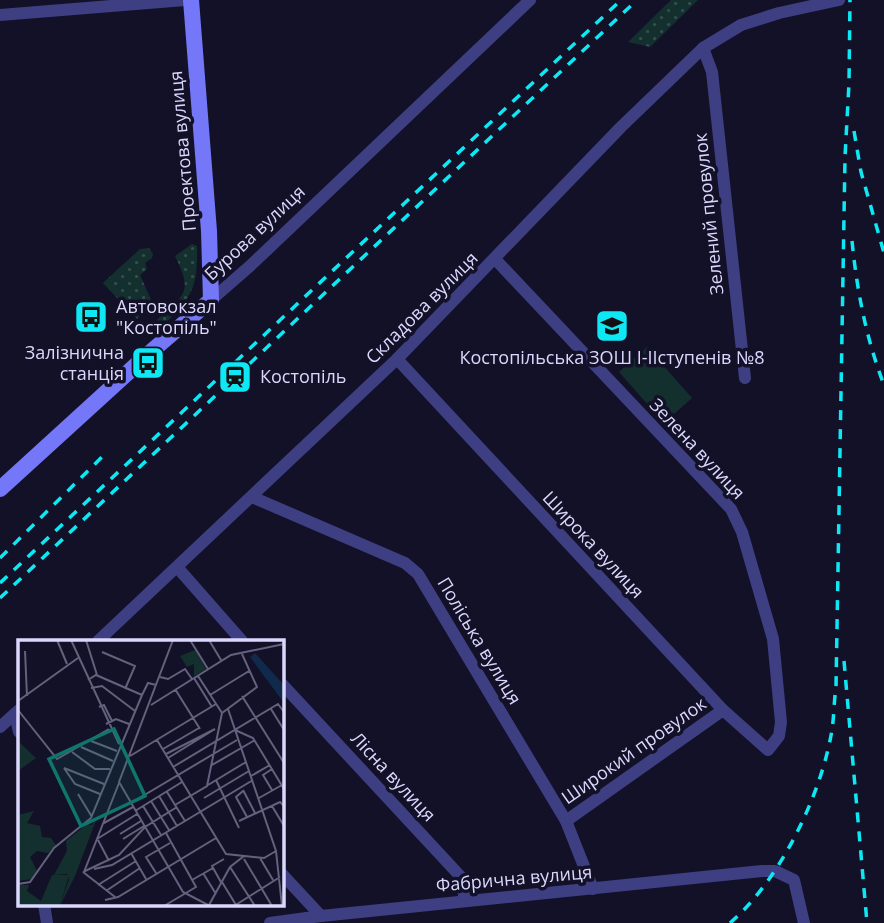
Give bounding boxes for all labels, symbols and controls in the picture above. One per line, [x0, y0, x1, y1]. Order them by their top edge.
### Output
street label: Проектова вулиця [163, 70, 201, 232]
street label: Зелений провулок [687, 131, 728, 296]
street label: Бурова вулиця [199, 179, 310, 285]
street label: Складова вулиця [360, 246, 483, 369]
place label: Автовокзал "Костопіль" [116, 294, 217, 339]
bus stop icon: Автовокзал "Костопіль" [72, 298, 110, 336]
school or university icon: Костопільська ЗОШ І-ІІступенів №8 [593, 307, 631, 345]
place label: Залізнична станція [25, 340, 124, 385]
bus stop icon: Залізнична станція [129, 344, 167, 382]
place label: Костопільська ЗОШ І-ІІступенів №8 [459, 345, 765, 369]
station icon: Костопіль [216, 358, 254, 396]
place label: Костопіль [260, 364, 346, 388]
street label: Зелена вулиця [645, 393, 751, 504]
street label: Широка вулиця [538, 486, 650, 603]
street label: Поліська вулиця [432, 572, 527, 709]
inset map [18, 640, 284, 906]
street label: Широкий провулок [556, 691, 711, 809]
street label: Лісна вулиця [346, 726, 441, 826]
street label: Фабрична вулиця [435, 859, 593, 897]

